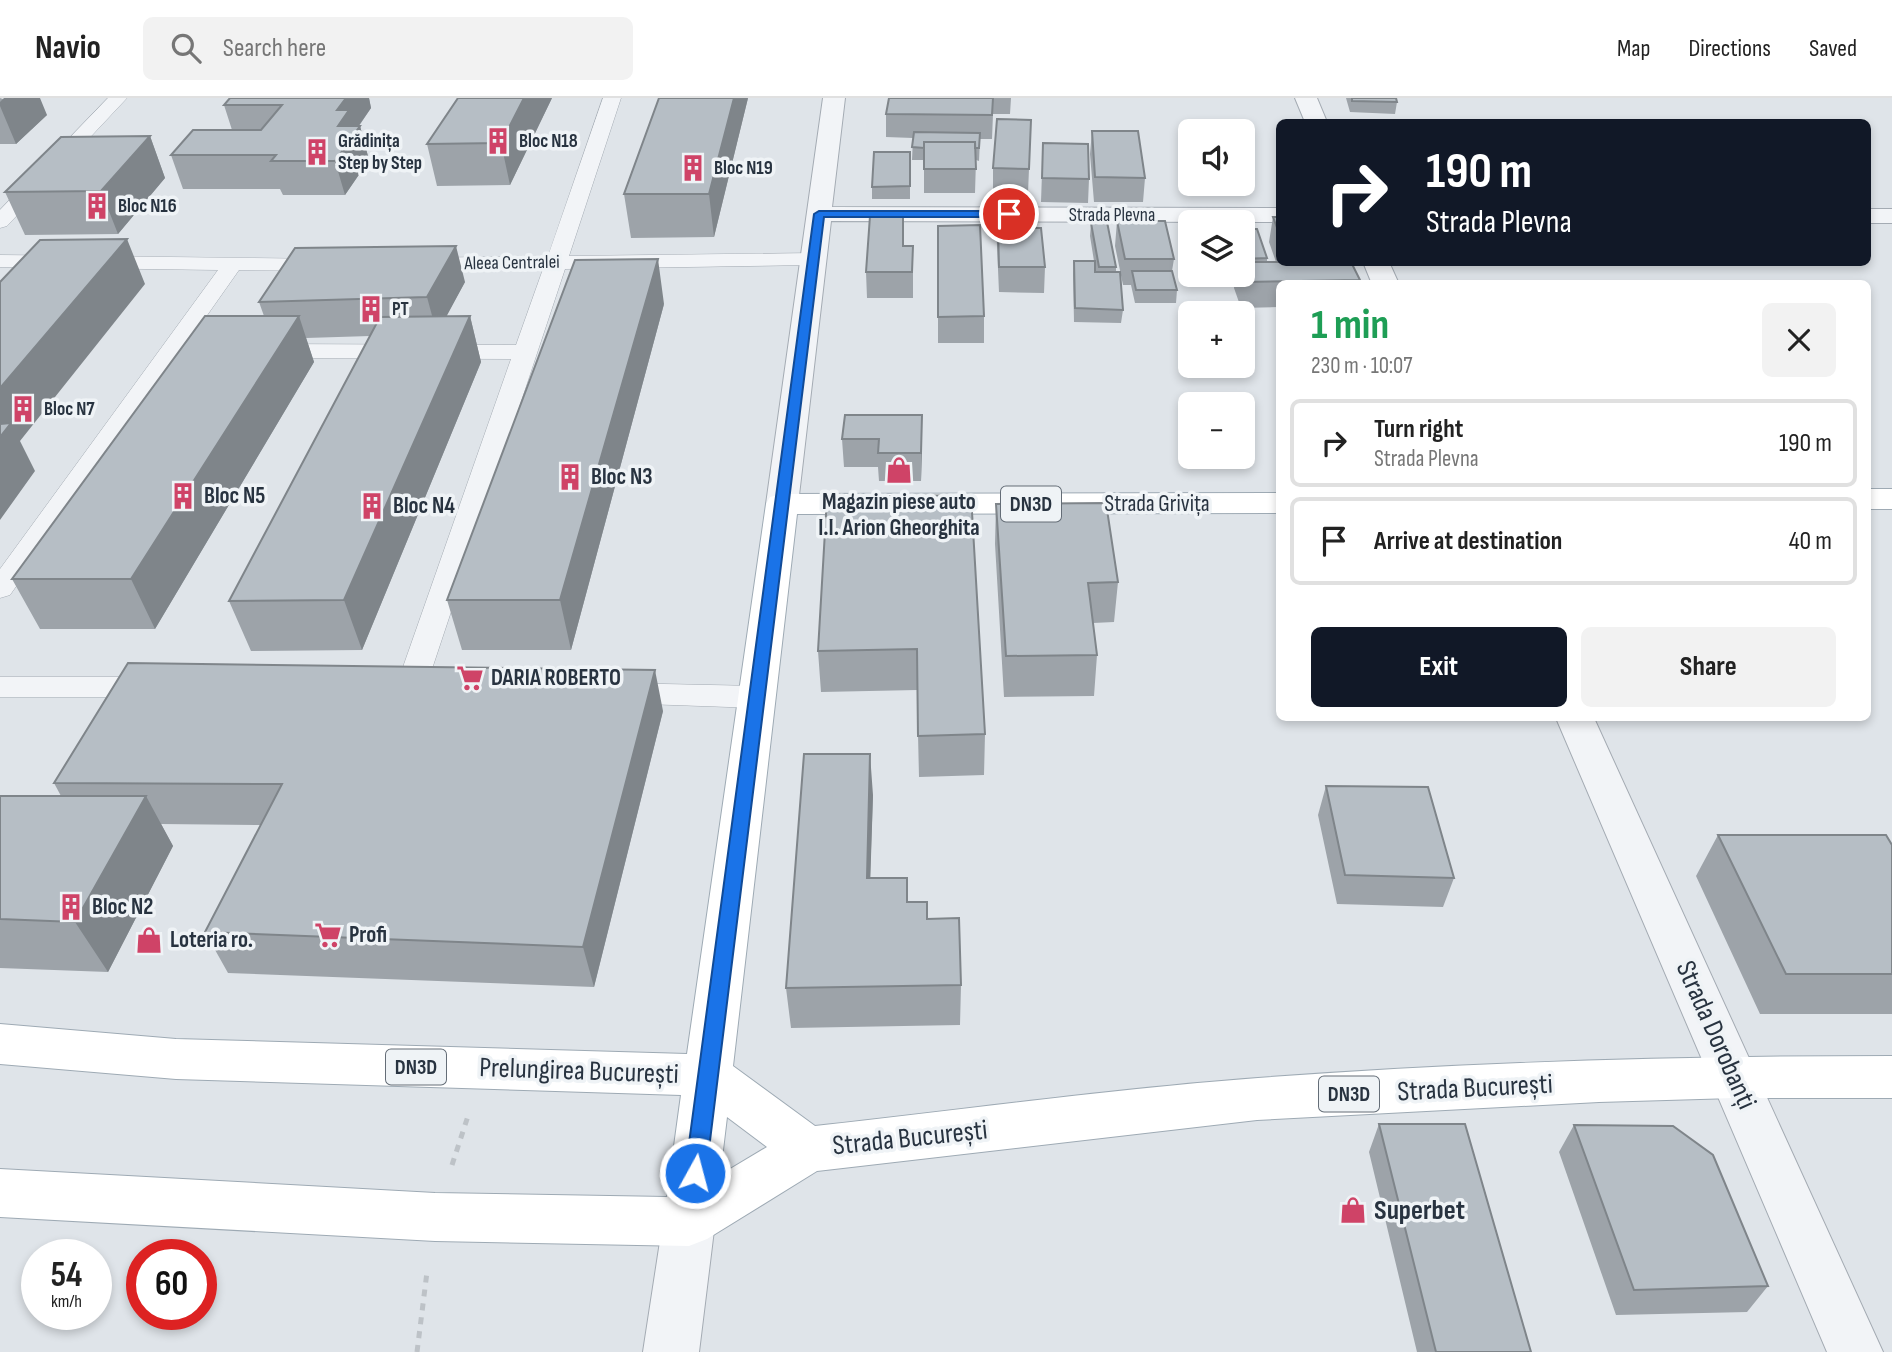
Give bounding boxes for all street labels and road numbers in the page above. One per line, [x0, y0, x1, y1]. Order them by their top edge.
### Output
street label: Strada Plevna [1069, 204, 1155, 227]
street label: Aleea Centralei [463, 251, 560, 275]
road number: DN3D [1001, 486, 1061, 522]
street label: Strada Grivița [1104, 490, 1210, 518]
street label: Strada Dorobanți [1669, 956, 1763, 1114]
road number: DN3D [386, 1049, 446, 1084]
street label: Prelungirea București [479, 1051, 679, 1091]
street label: Strada București [1396, 1067, 1554, 1109]
road number: DN3D [1319, 1076, 1379, 1112]
street label: Strada București [831, 1113, 989, 1163]

